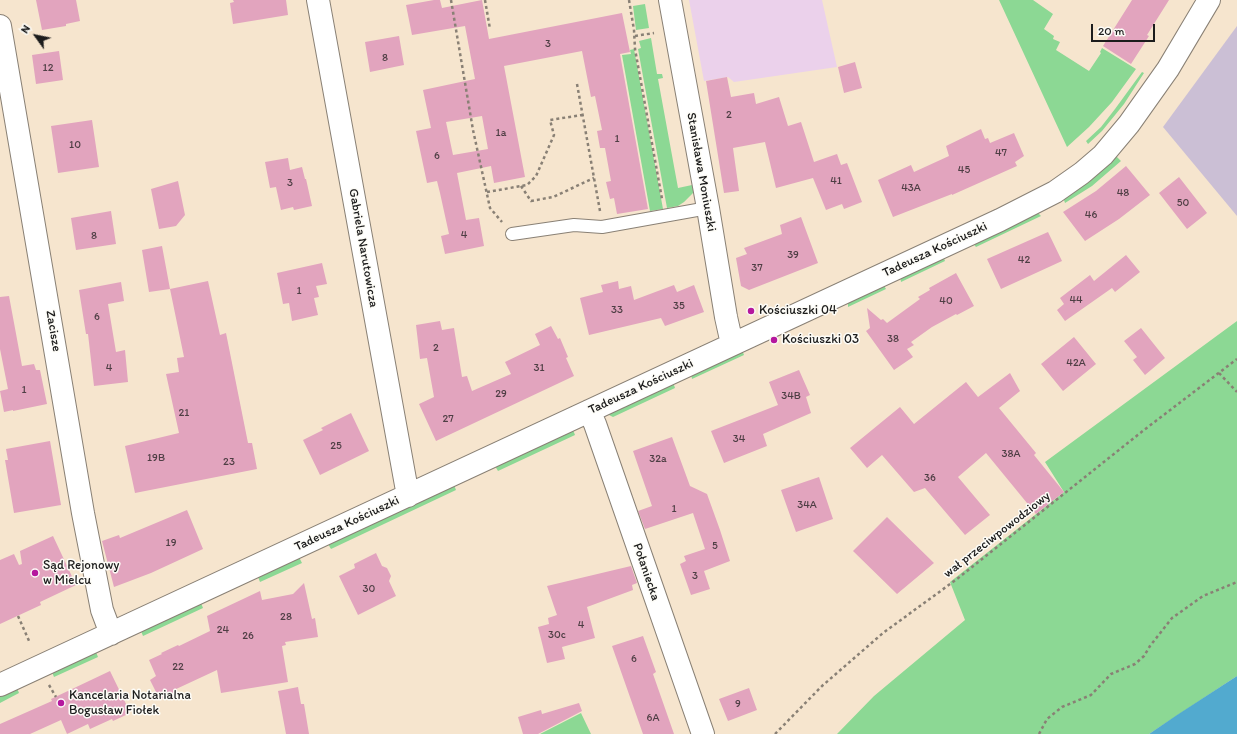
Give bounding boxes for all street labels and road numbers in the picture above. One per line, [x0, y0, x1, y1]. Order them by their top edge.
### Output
street label: Stanisława Moniuszki [683, 111, 719, 233]
street label: Gabriela Narutowicza [345, 187, 381, 309]
street label: Tadeusza Kościuszki [880, 219, 990, 281]
street label: Zacisze [42, 309, 64, 353]
street label: Tadeusza Kościuszki [586, 356, 696, 418]
street label: wał przeciwpowodziowy [940, 488, 1054, 582]
street label: Tadeusza Kościuszki [292, 493, 402, 555]
street label: Połaniecka [629, 541, 663, 603]

